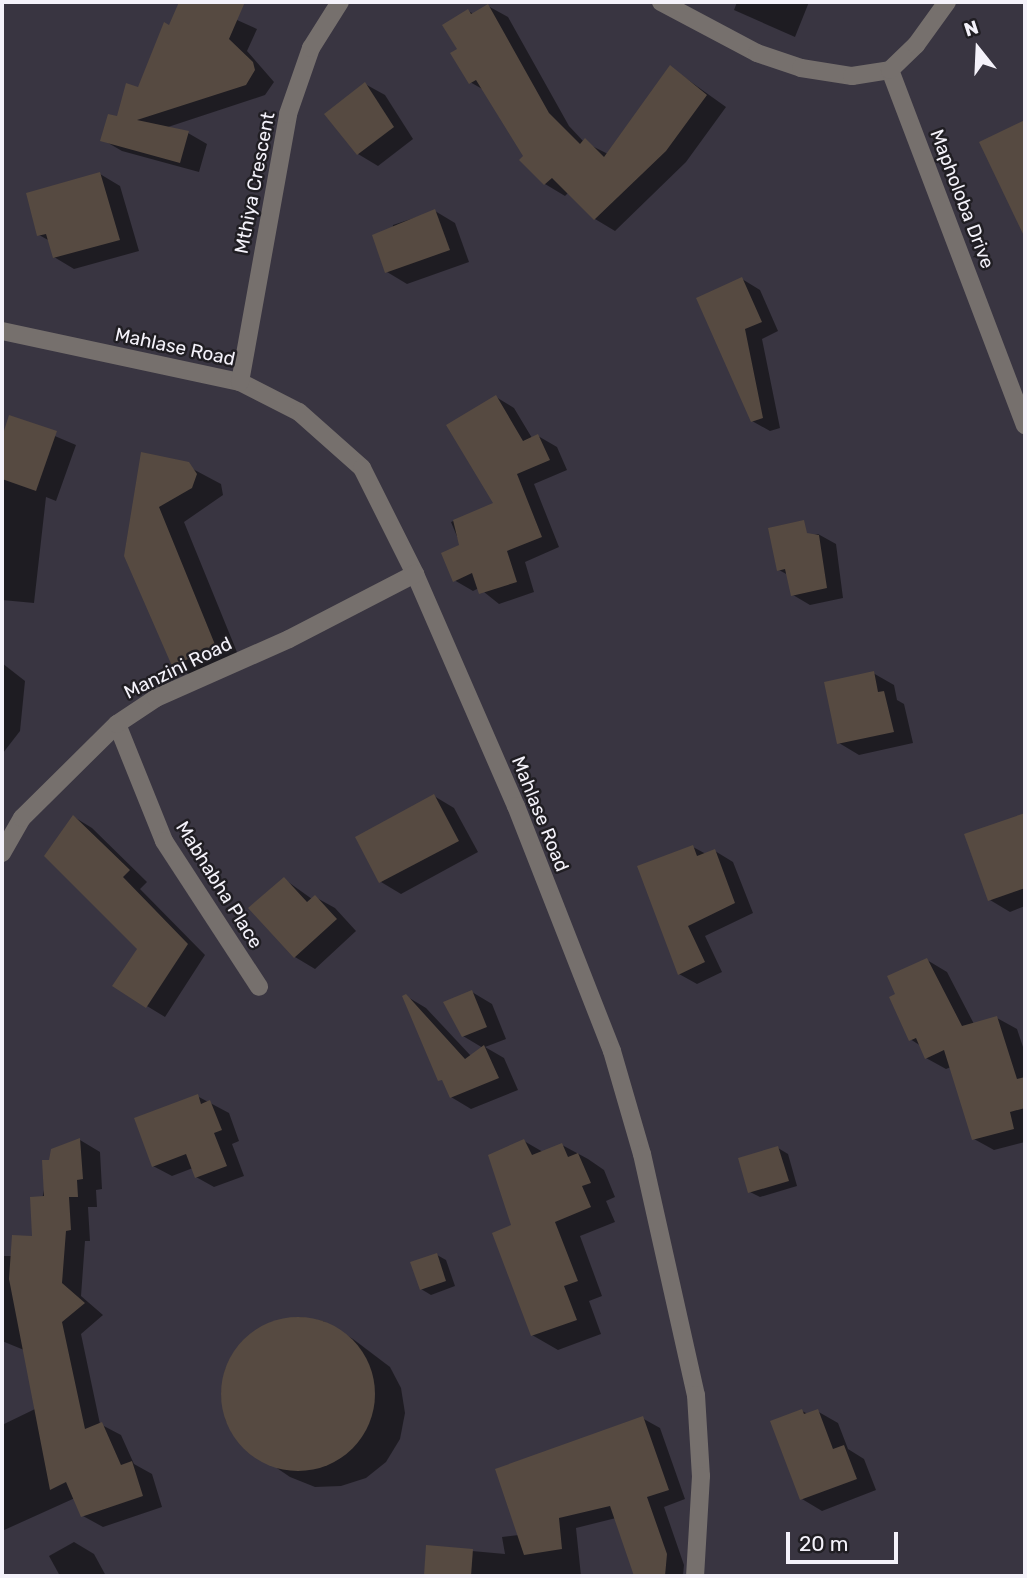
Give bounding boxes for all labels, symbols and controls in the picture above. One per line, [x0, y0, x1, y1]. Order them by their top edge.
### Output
north arrow [943, 14, 1013, 84]
text: N [961, 16, 981, 42]
street label: Mthiya Crescent [230, 110, 280, 256]
street label: Mapholoba Drive [925, 126, 999, 272]
street label: Mahlase Road [113, 323, 237, 371]
street label: Manzini Road [120, 632, 236, 704]
street label: Mahlase Road [507, 753, 573, 875]
street label: Mabhabha Place [171, 817, 267, 953]
scale bar [789, 1518, 901, 1562]
text: 20 m [799, 1531, 848, 1556]

